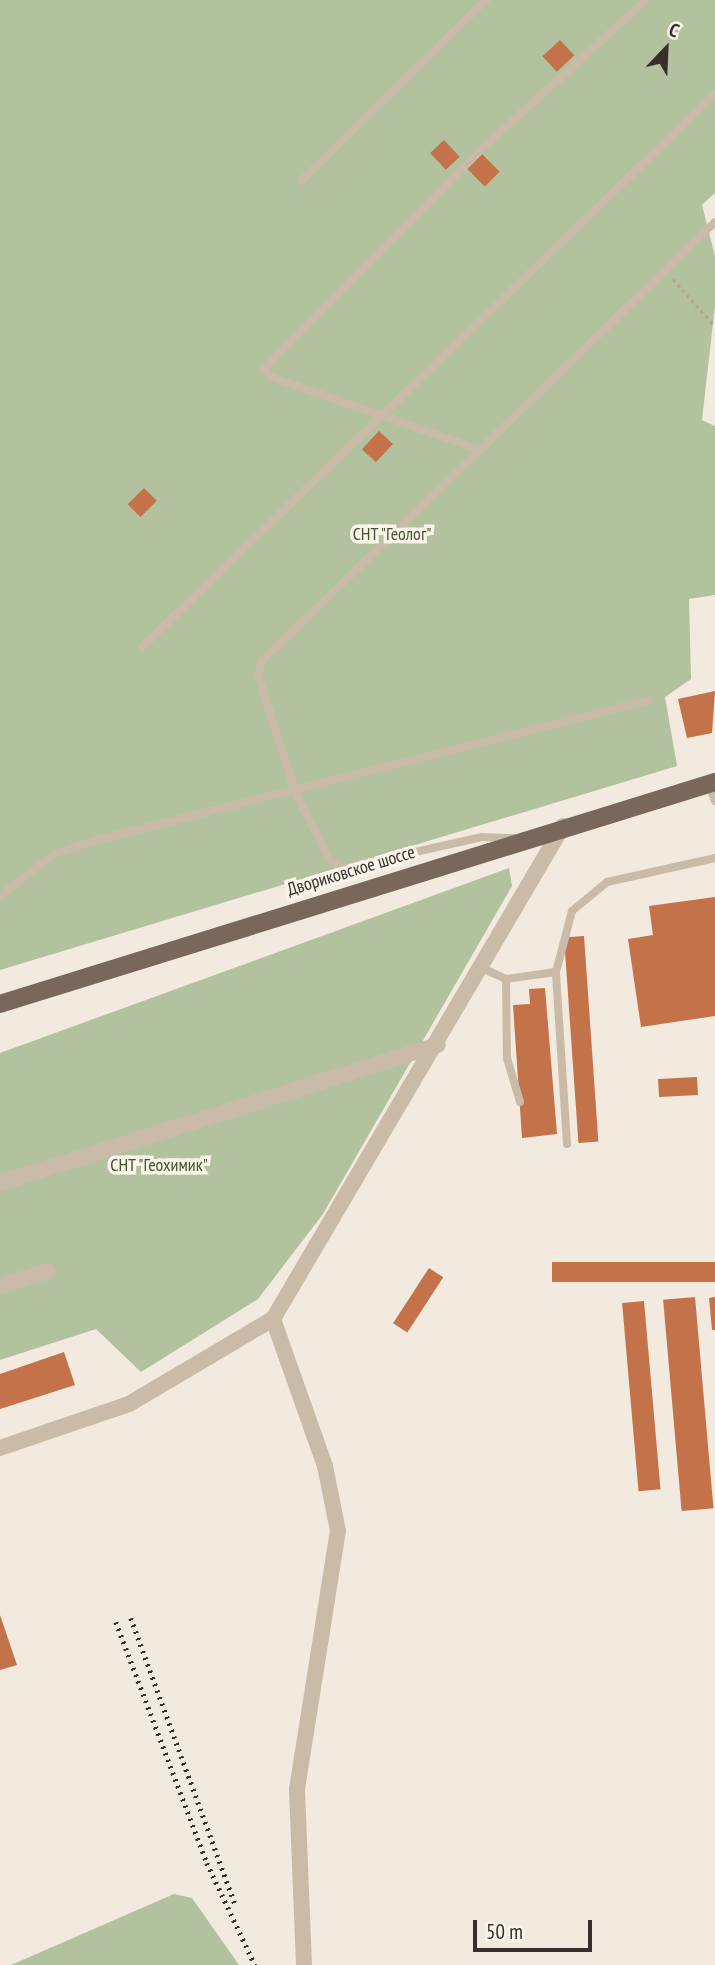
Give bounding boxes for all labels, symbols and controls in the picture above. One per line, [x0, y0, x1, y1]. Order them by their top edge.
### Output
north arrow [631, 14, 701, 84]
text: С [666, 17, 683, 42]
park label: СНТ "Геолог" [352, 523, 432, 545]
street label: Двориковское шоссе [284, 841, 418, 901]
park label: СНТ "Геохимик" [109, 1154, 209, 1176]
scale bar [477, 1906, 596, 1950]
text: 50 m [486, 1918, 523, 1945]

